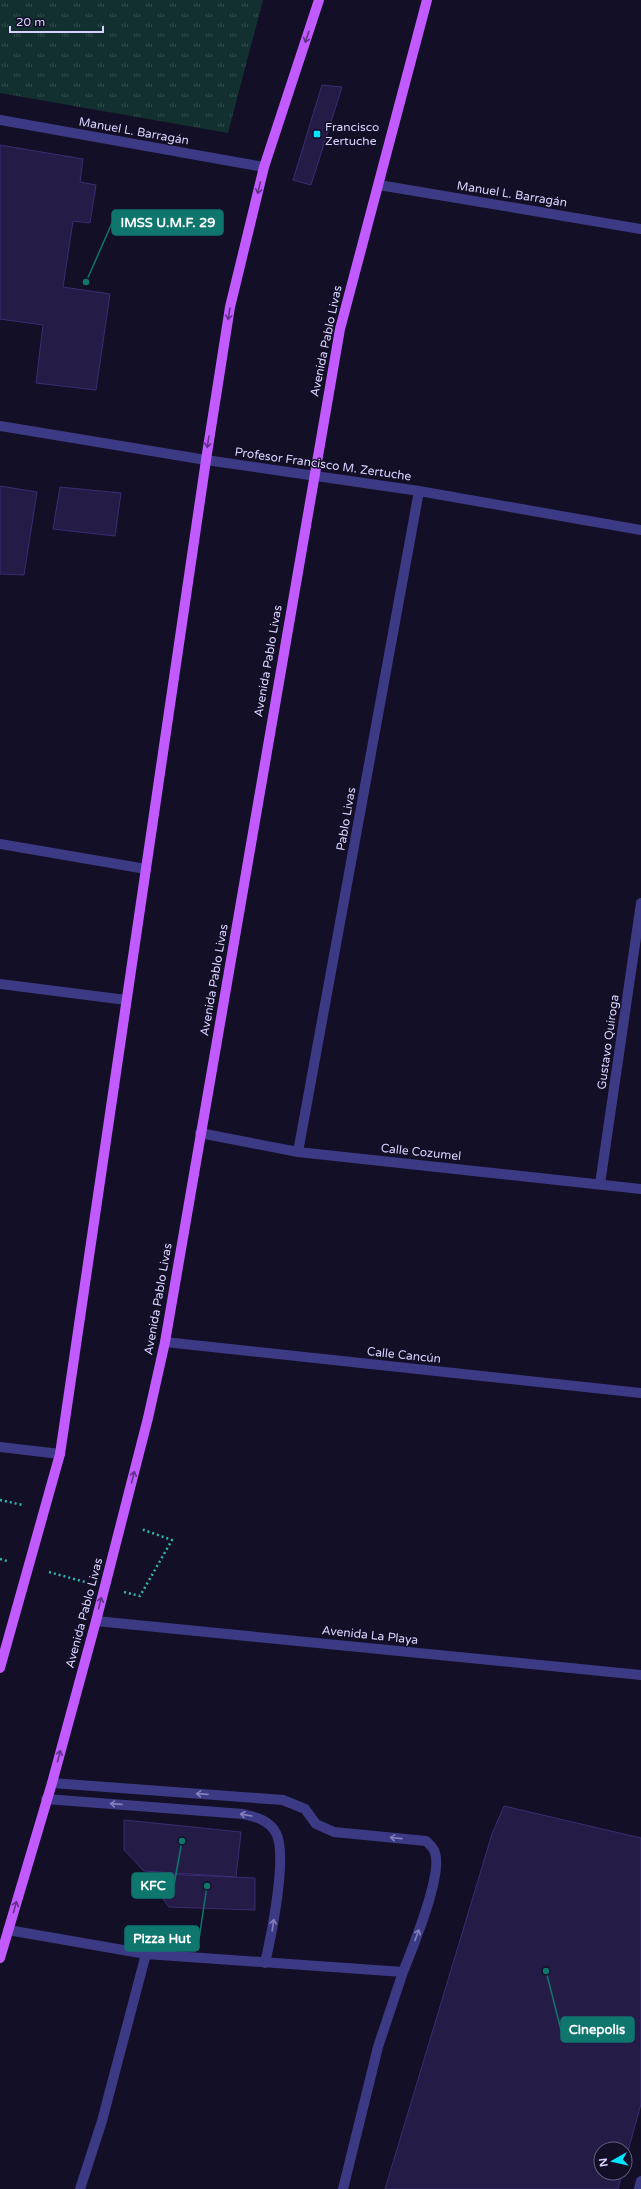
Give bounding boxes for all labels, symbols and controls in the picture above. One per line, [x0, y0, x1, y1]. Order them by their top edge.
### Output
scale bar [10, 8, 103, 34]
text: 20 m [16, 15, 45, 29]
one-way arrow [302, 31, 310, 43]
street label: Manuel L. Barragán [78, 114, 190, 148]
place label: Francisco Zertuche [325, 120, 379, 148]
marker: Francisco Zertuche [312, 129, 322, 139]
street label: Manuel L. Barragán [456, 178, 568, 210]
one-way arrow [254, 181, 262, 194]
callout: IMSS U.M.F. 29 [112, 210, 223, 235]
text: IMSS U.M.F. 29 [121, 215, 215, 231]
street label: Avenida Pablo Livas [307, 284, 345, 398]
one-way arrow [225, 307, 233, 320]
one-way arrow [204, 436, 212, 449]
street label: Profesor Francisco M. Zertuche [234, 445, 412, 483]
street label: Avenida Pablo Livas [251, 604, 285, 718]
street label: Pablo Livas [334, 786, 359, 852]
street label: Avenida Pablo Livas [197, 923, 231, 1037]
street label: Gustavo Quiroga [594, 993, 622, 1091]
street label: Calle Cozumel [380, 1141, 462, 1163]
street label: Avenida Pablo Livas [141, 1242, 175, 1356]
street label: Calle Cancún [366, 1344, 442, 1366]
one-way arrow [129, 1471, 137, 1484]
street label: Avenida Pablo Livas [63, 1556, 106, 1670]
one-way arrow [97, 1597, 105, 1610]
street label: Avenida La Playa [321, 1623, 419, 1647]
one-way arrow [56, 1750, 63, 1763]
one-way arrow [196, 1791, 209, 1798]
one-way arrow [110, 1801, 123, 1808]
one-way arrow [239, 1811, 252, 1819]
one-way arrow [390, 1835, 403, 1842]
callout: KFC [132, 1873, 174, 1898]
text: KFC [140, 1878, 166, 1894]
one-way arrow [12, 1901, 19, 1914]
one-way arrow [269, 1919, 277, 1932]
callout: Pizza Hut [125, 1926, 199, 1951]
one-way arrow [414, 1930, 422, 1942]
text: Pizza Hut [133, 1931, 191, 1947]
callout: Cinepolis [561, 2017, 634, 2042]
text: Cinepolis [569, 2022, 625, 2038]
north arrow [593, 2141, 633, 2181]
text: N [597, 2157, 611, 2168]

